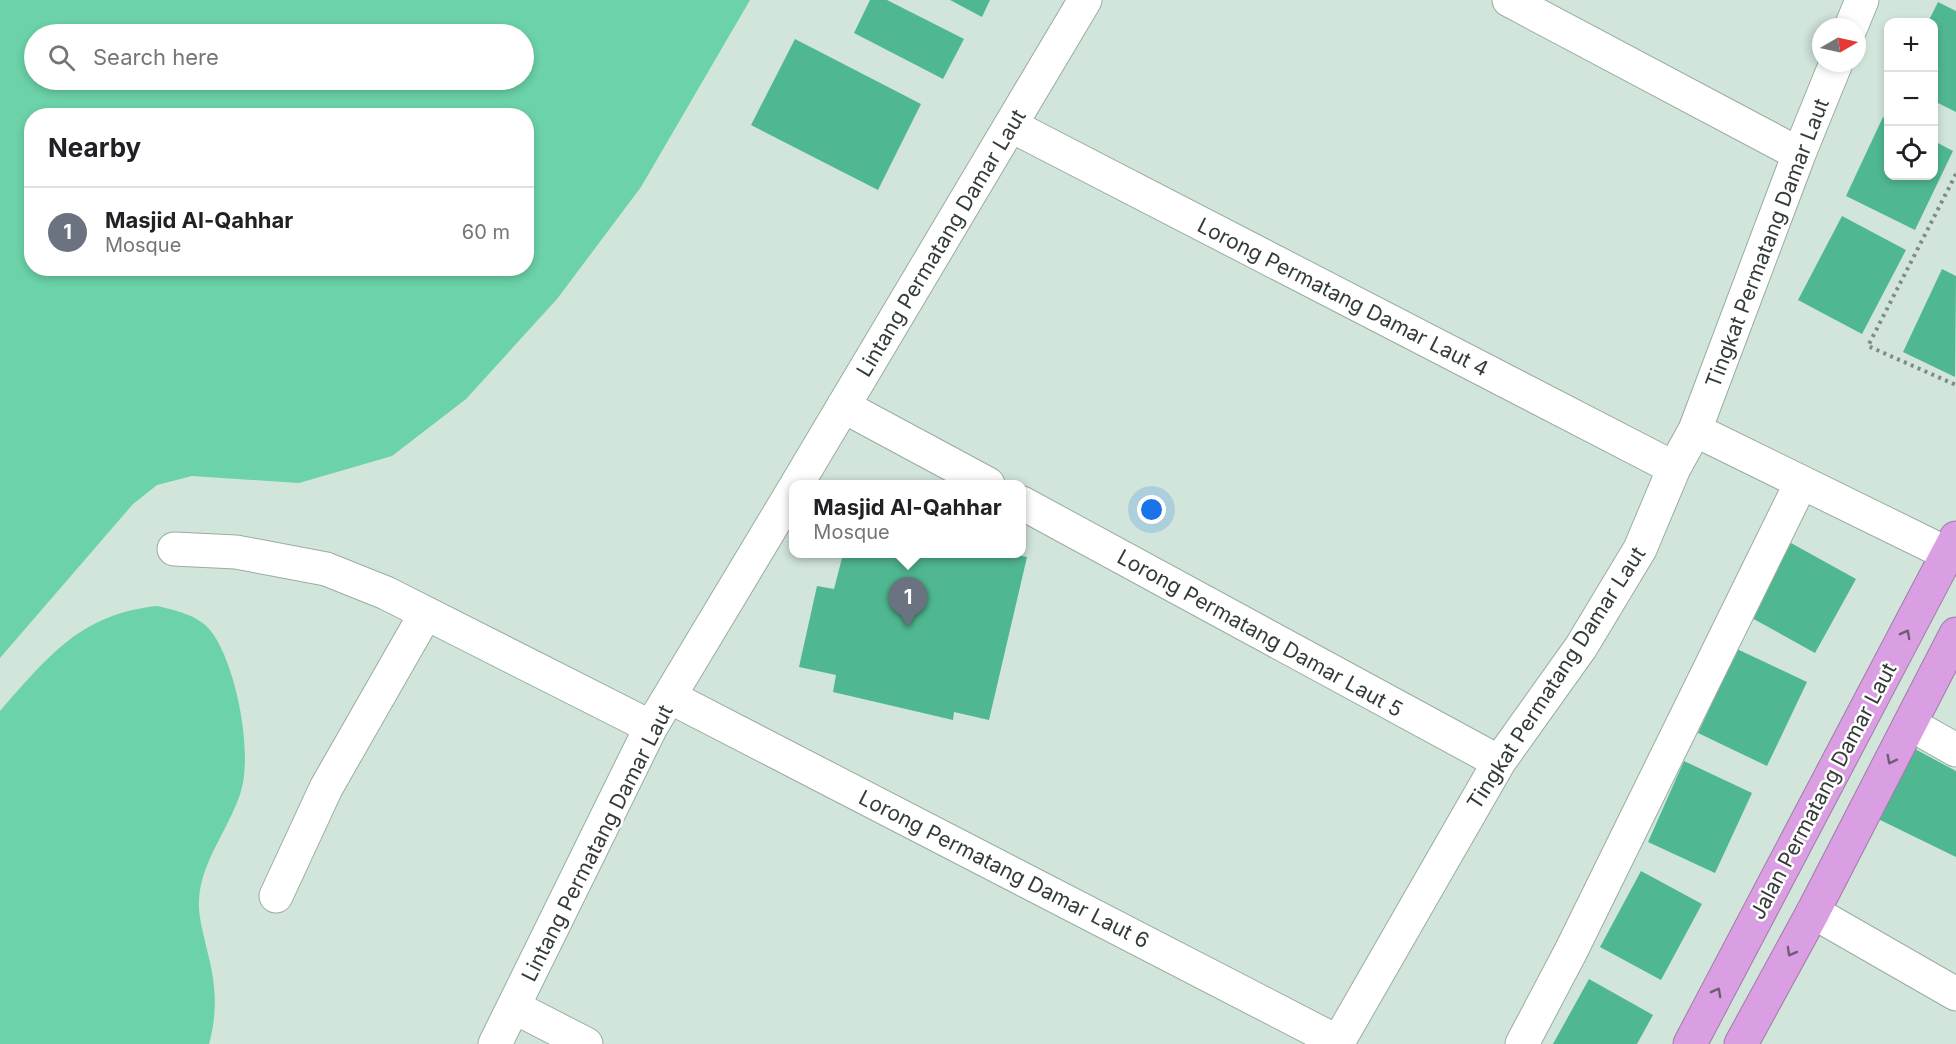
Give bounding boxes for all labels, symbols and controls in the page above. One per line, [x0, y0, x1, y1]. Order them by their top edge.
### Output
north arrow [1812, 18, 1866, 72]
map controls [1884, 18, 1938, 180]
button: + [1884, 18, 1938, 72]
search box [24, 24, 534, 90]
icon: search [45, 41, 78, 74]
text: Search here [93, 44, 219, 70]
button: − [1884, 72, 1938, 126]
street label: Tingkat Permatang Damar Laut [1700, 95, 1834, 391]
street label: Lintang Permatang Damar Laut [851, 105, 1031, 381]
button: locate [1884, 126, 1938, 180]
text: Nearby [48, 132, 141, 163]
text: Masjid Al-Qahhar [105, 207, 293, 233]
street label: Lorong Permatang Damar Laut 4 [1193, 213, 1493, 381]
text: 1 [63, 220, 72, 244]
text: 60 m [462, 220, 510, 244]
text: Mosque [105, 233, 181, 257]
popup [789, 480, 1026, 558]
text: Masjid Al-Qahhar [813, 494, 1002, 520]
your location [1137, 495, 1166, 524]
text: Mosque [813, 520, 890, 544]
street label: Tingkat Permatang Damar Laut [1462, 542, 1650, 814]
street label: Lorong Permatang Damar Laut 5 [1113, 544, 1407, 722]
pin: 1 [888, 578, 928, 627]
one-way arrow [1899, 630, 1910, 640]
street label: Jalan Permatang Damar Laut [1745, 658, 1901, 923]
street label: Lintang Permatang Damar Laut [516, 700, 678, 986]
one-way arrow [1887, 754, 1898, 765]
street label: Lorong Permatang Damar Laut 6 [855, 785, 1153, 953]
one-way arrow [1787, 946, 1798, 956]
one-way arrow [1710, 988, 1721, 999]

